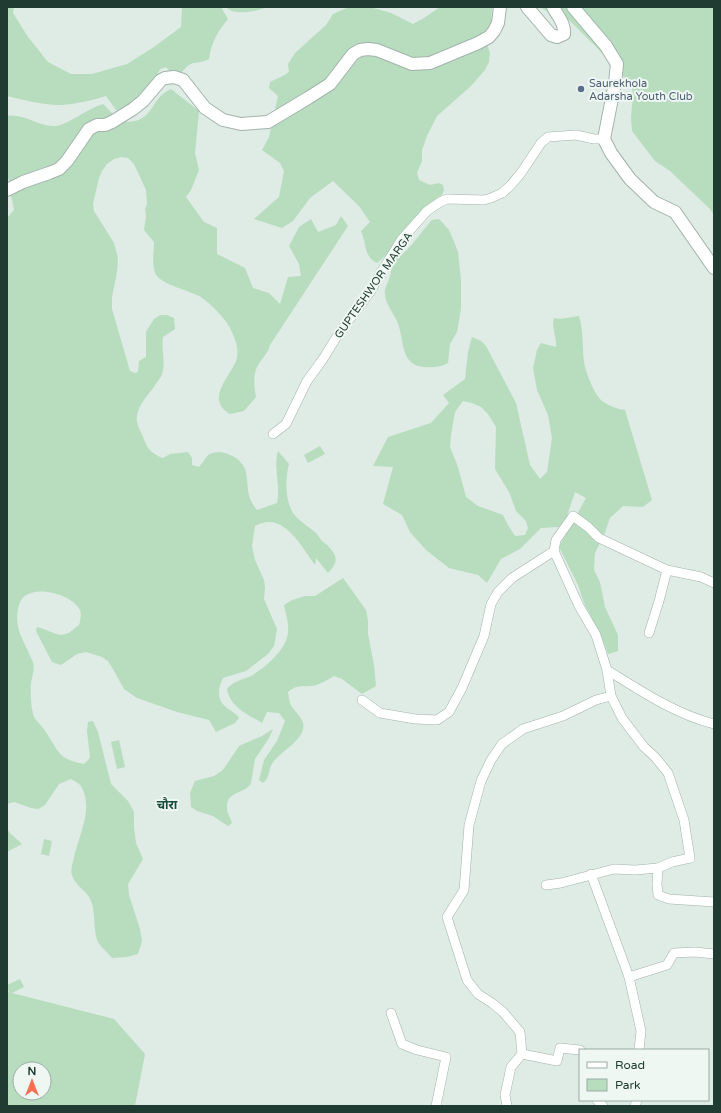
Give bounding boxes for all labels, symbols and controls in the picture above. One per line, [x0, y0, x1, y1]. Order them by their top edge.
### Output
place label: Saurekhola Adarsha Youth Club [589, 77, 693, 103]
marker: Saurekhola Adarsha Youth Club [576, 84, 586, 94]
street label: GUPTESHWOR MARGA [332, 230, 415, 341]
district label: चौरा [157, 797, 178, 812]
legend [579, 1049, 709, 1101]
text: Road [615, 1058, 645, 1072]
north arrow [12, 1061, 52, 1101]
text: N [28, 1065, 36, 1078]
text: Park [615, 1078, 641, 1092]

